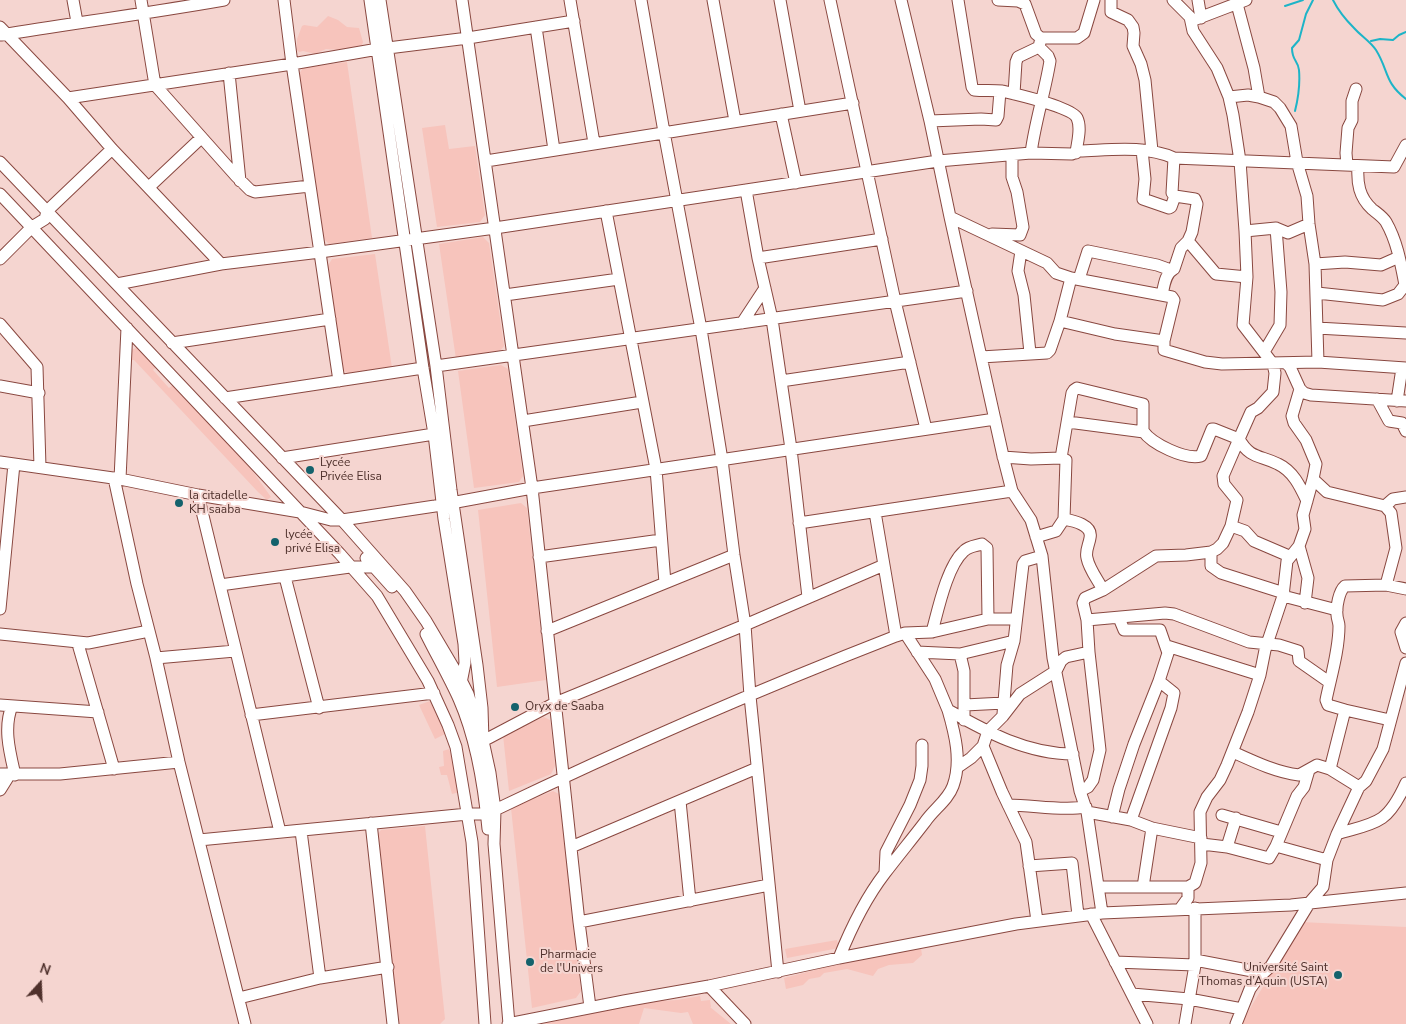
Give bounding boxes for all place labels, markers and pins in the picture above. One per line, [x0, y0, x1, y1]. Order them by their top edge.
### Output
place label: Lycée Privée Elisa [320, 456, 382, 484]
marker: Lycée Privée Elisa [304, 464, 316, 476]
place label: la citadelle KH saaba [189, 489, 248, 517]
marker: la citadelle KH saaba [173, 497, 185, 509]
place label: lycée privé Elisa [285, 528, 340, 556]
marker: lycée privé Elisa [269, 536, 281, 548]
place label: Oryx de Saaba [525, 700, 604, 714]
marker: Oryx de Saaba [509, 701, 521, 713]
place label: Pharmacie de l'Univers [540, 948, 603, 976]
marker: Pharmacie de l'Univers [524, 956, 536, 968]
place label: Université Saint Thomas d’Aquin (USTA) [1199, 961, 1328, 989]
marker: Université Saint Thomas d’Aquin (USTA) [1332, 969, 1344, 981]

